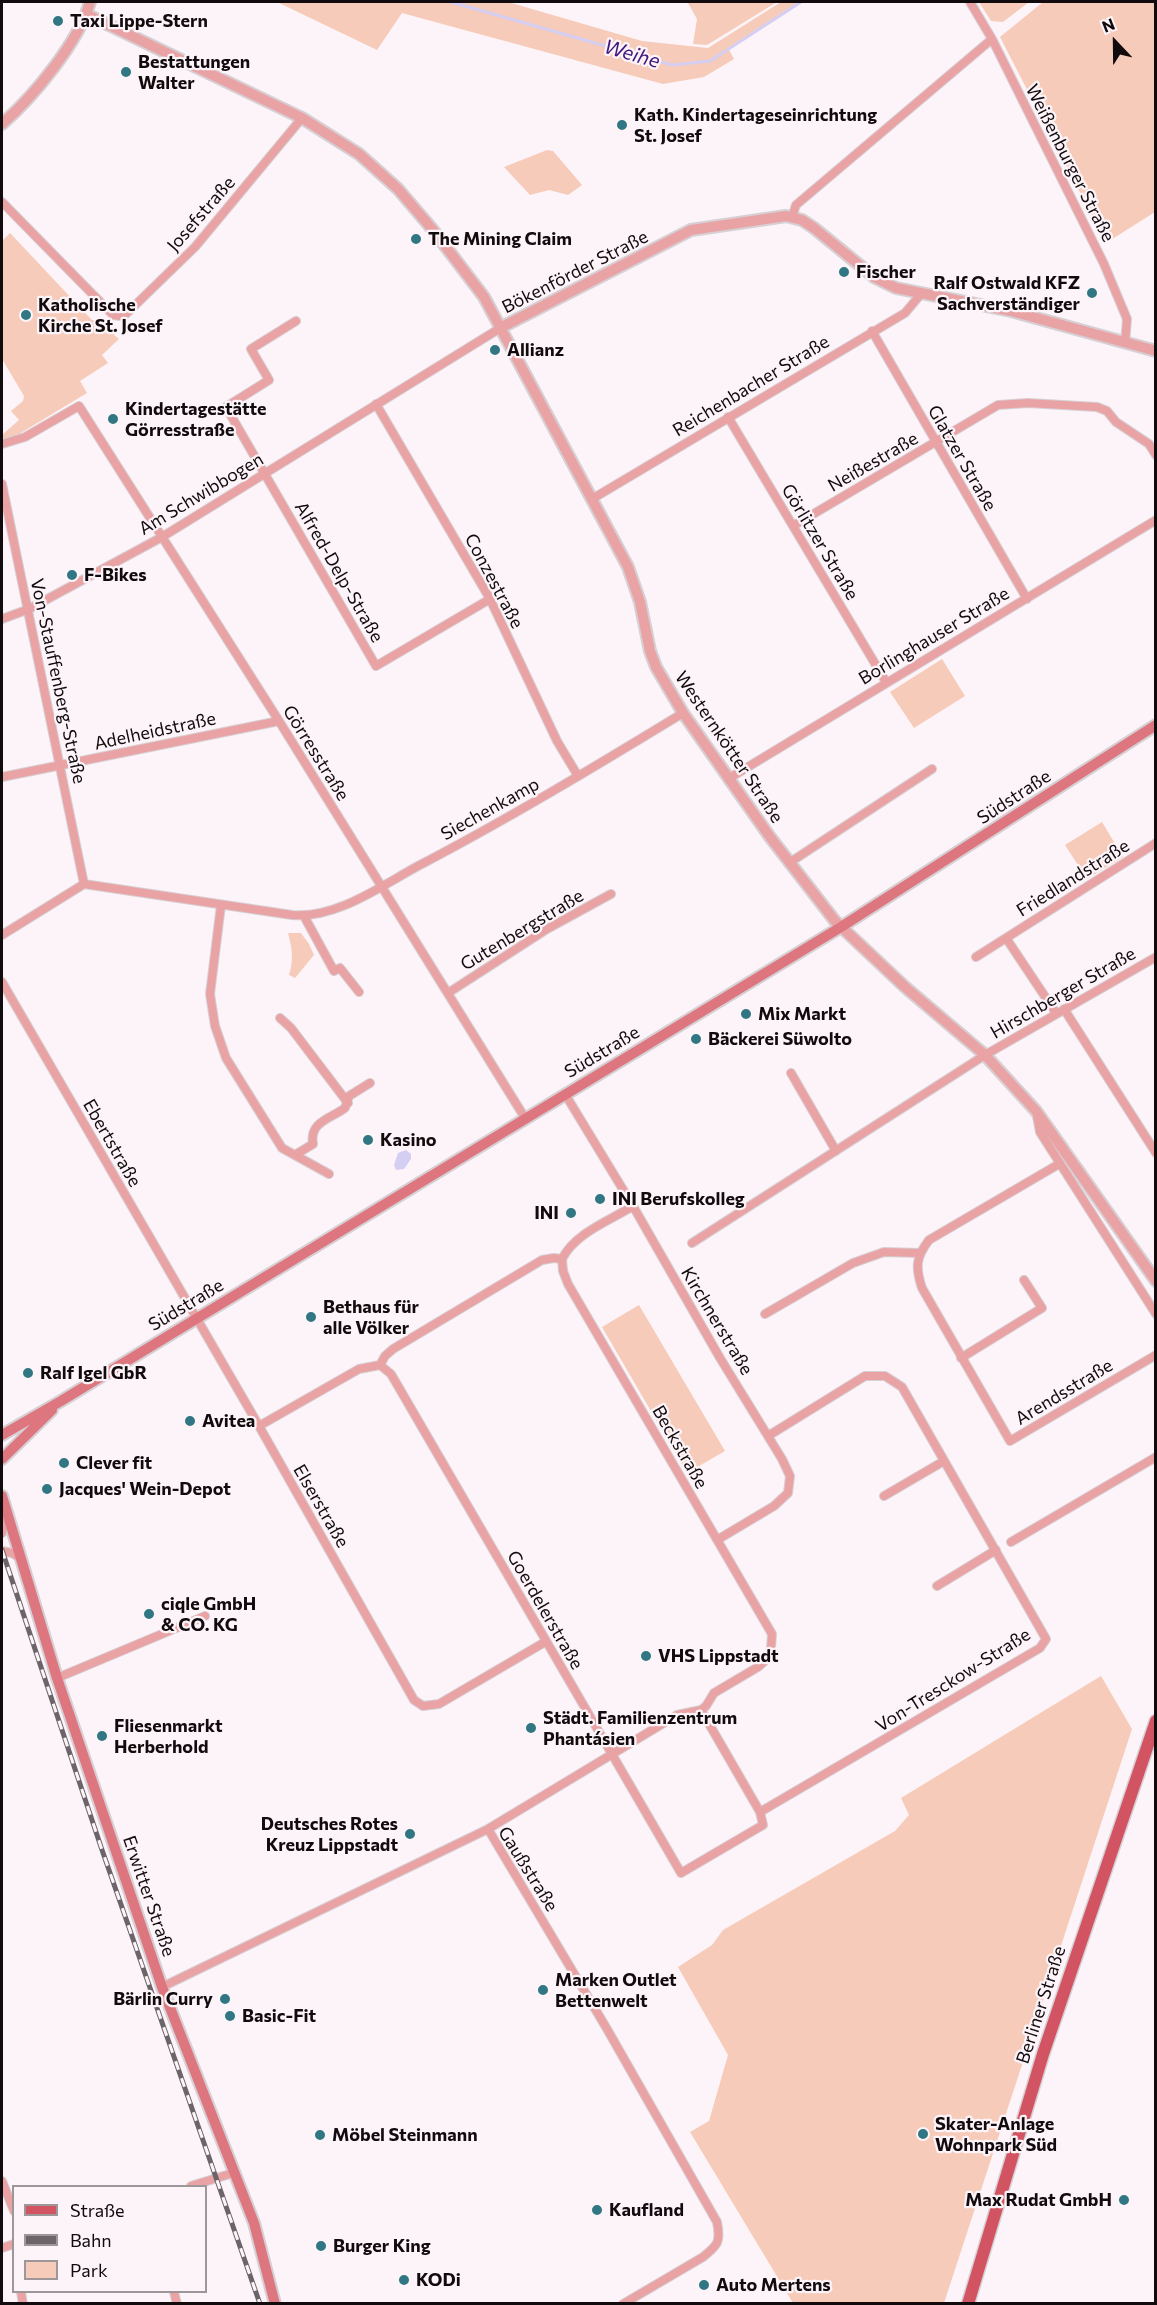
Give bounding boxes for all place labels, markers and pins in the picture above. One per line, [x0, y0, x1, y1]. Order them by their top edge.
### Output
place label: Taxi Lippe-Stern [70, 10, 208, 32]
marker: Taxi Lippe-Stern [51, 14, 65, 28]
place label: Bestattungen Walter [138, 51, 250, 94]
marker: Bestattungen Walter [119, 65, 133, 79]
place label: Kath. Kindertageseinrichtung St. Josef [634, 104, 877, 146]
marker: Kath. Kindertageseinrichtung St. Josef [615, 118, 629, 132]
place label: The Mining Claim [428, 228, 572, 250]
marker: The Mining Claim [409, 232, 423, 246]
place label: Fischer [856, 261, 916, 283]
marker: Fischer [837, 265, 851, 279]
place label: Ralf Ostwald KFZ Sachverständiger [933, 272, 1080, 314]
marker: Ralf Ostwald KFZ Sachverständiger [1085, 286, 1099, 300]
place label: Katholische Kirche St. Josef [38, 294, 163, 336]
marker: Katholische Kirche St. Josef [19, 308, 33, 322]
place label: Allianz [507, 339, 564, 361]
marker: Allianz [488, 343, 502, 357]
place label: Kindertagestätte Görresstraße [125, 398, 267, 440]
marker: Kindertagestätte Görresstraße [106, 412, 120, 426]
place label: F-Bikes [84, 564, 147, 586]
marker: F-Bikes [65, 568, 79, 582]
place label: Mix Markt [758, 1003, 846, 1025]
marker: Mix Markt [739, 1007, 753, 1021]
place label: Bäckerei Süwolto [708, 1028, 852, 1050]
marker: Bäckerei Süwolto [689, 1032, 703, 1046]
place label: Kasino [380, 1129, 437, 1151]
marker: Kasino [361, 1133, 375, 1147]
place label: INI Berufskolleg [612, 1188, 745, 1210]
marker: INI Berufskolleg [593, 1192, 607, 1206]
place label: INI [534, 1202, 559, 1224]
marker: INI [564, 1206, 578, 1220]
place label: Bethaus für alle Völker [323, 1296, 419, 1338]
marker: Bethaus für alle Völker [304, 1310, 318, 1324]
place label: Ralf Igel GbR [40, 1362, 147, 1384]
marker: Ralf Igel GbR [21, 1366, 35, 1380]
place label: Avitea [202, 1410, 255, 1432]
marker: Avitea [183, 1414, 197, 1428]
place label: Clever fit [76, 1452, 152, 1474]
marker: Clever fit [57, 1456, 71, 1470]
place label: Jacques' Wein-Depot [59, 1478, 231, 1500]
marker: Jacques' Wein-Depot [40, 1482, 54, 1496]
place label: ciqle GmbH & CO. KG [161, 1593, 256, 1636]
marker: ciqle GmbH & CO. KG [142, 1607, 156, 1621]
place label: VHS Lippstadt [658, 1645, 779, 1667]
marker: VHS Lippstadt [639, 1649, 653, 1663]
place label: Städt. Familienzentrum Phantásien [543, 1707, 737, 1750]
place label: Fliesenmarkt Herberhold [114, 1715, 223, 1758]
marker: Städt. Familienzentrum Phantásien [524, 1721, 538, 1735]
marker: Fliesenmarkt Herberhold [95, 1729, 109, 1743]
place label: Deutsches Rotes Kreuz Lippstadt [261, 1813, 398, 1856]
marker: Deutsches Rotes Kreuz Lippstadt [403, 1827, 417, 1841]
place label: Marken Outlet Bettenwelt [555, 1969, 677, 2012]
marker: Marken Outlet Bettenwelt [536, 1983, 550, 1997]
place label: Bärlin Curry [113, 1988, 213, 2010]
marker: Bärlin Curry [218, 1992, 232, 2006]
place label: Basic-Fit [242, 2005, 316, 2027]
marker: Basic-Fit [223, 2009, 237, 2023]
place label: Skater-Anlage Wohnpark Süd [935, 2113, 1057, 2156]
place label: Möbel Steinmann [332, 2124, 478, 2146]
marker: Skater-Anlage Wohnpark Süd [916, 2127, 930, 2141]
marker: Möbel Steinmann [313, 2128, 327, 2142]
place label: Max Rudat GmbH [965, 2189, 1112, 2211]
marker: Max Rudat GmbH [1117, 2193, 1131, 2207]
place label: Kaufland [609, 2199, 684, 2221]
marker: Kaufland [590, 2203, 604, 2217]
place label: Burger King [333, 2235, 431, 2257]
marker: Burger King [314, 2239, 328, 2253]
place label: KODi [416, 2269, 461, 2291]
marker: KODi [397, 2273, 411, 2287]
place label: Auto Mertens [716, 2274, 831, 2296]
marker: Auto Mertens [697, 2278, 711, 2292]

